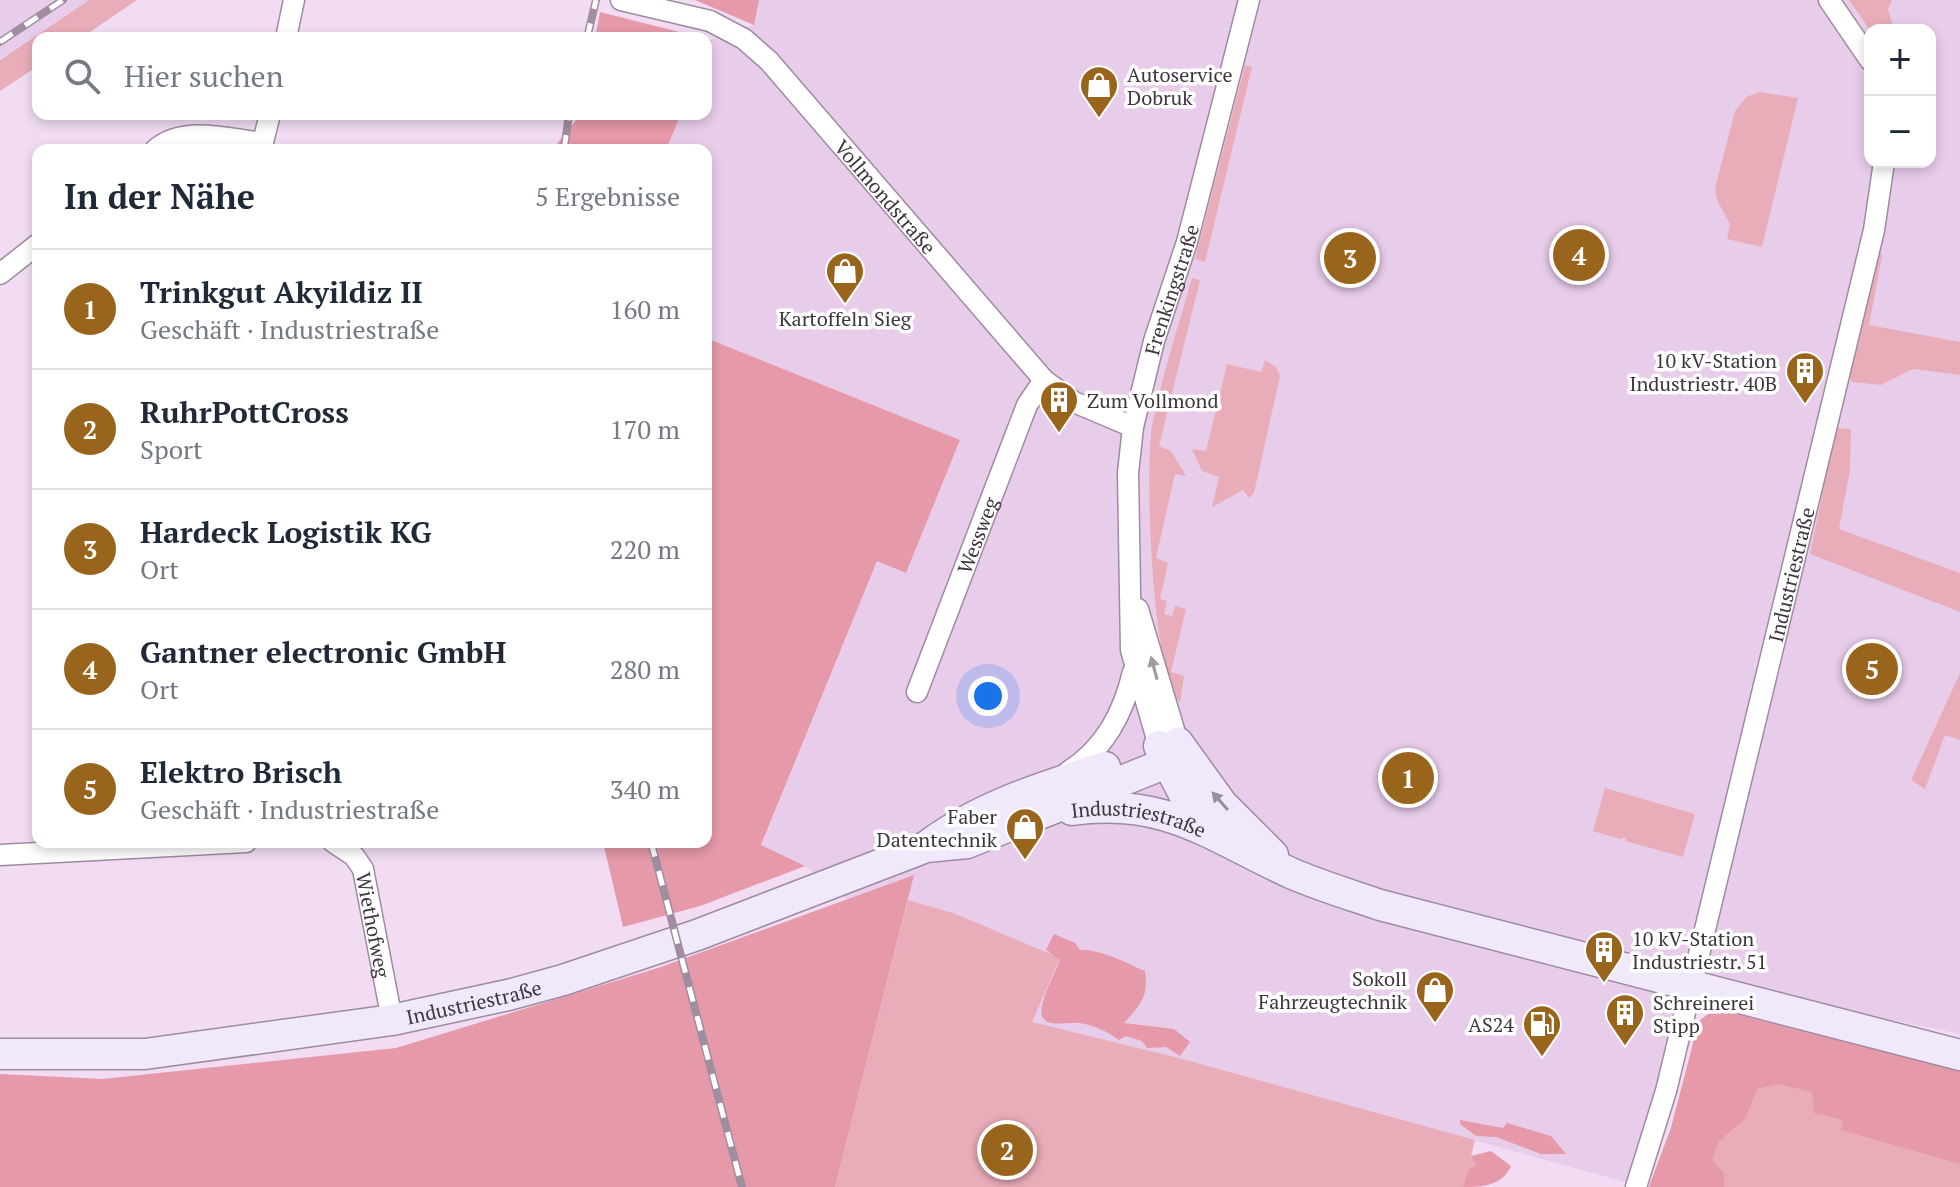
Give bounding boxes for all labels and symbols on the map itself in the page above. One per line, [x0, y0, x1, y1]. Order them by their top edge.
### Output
place label: Autoservice Dobruk [1127, 61, 1233, 111]
shop icon: Autoservice Dobruk [1078, 64, 1120, 119]
street label: Vollmondstraße [829, 133, 943, 259]
street label: Frenkingstraße [1138, 221, 1205, 358]
pin: 4 [1553, 225, 1605, 285]
pin: 3 [1324, 228, 1376, 288]
shop icon: Kartoffeln Sieg [824, 250, 866, 305]
place label: Kartoffeln Sieg [779, 305, 912, 332]
place label: 10 kV-Station Industriestr. 40B [1629, 347, 1777, 397]
building icon: 10 kV-Station Industriestr. 40B [1784, 350, 1826, 405]
building icon: Zum Vollmond [1038, 379, 1080, 434]
place label: Zum Vollmond [1087, 387, 1218, 414]
street label: Wessweg [950, 493, 1004, 577]
street label: Industriestraße [1761, 504, 1820, 645]
pin: 5 [1846, 639, 1898, 699]
one-way arrow [1148, 656, 1160, 681]
your location [968, 676, 1008, 716]
pin: 1 [1382, 748, 1434, 808]
one-way arrow [1212, 791, 1229, 811]
street label: Industriestraße [1069, 794, 1211, 843]
place label: Faber Datentechnik [877, 803, 998, 853]
shop icon: Faber Datentechnik [1004, 806, 1046, 861]
street label: Wiethofweg [350, 870, 397, 980]
place label: 10 kV-Station Industriestr. 51 [1632, 925, 1767, 975]
building icon: 10 kV-Station Industriestr. 51 [1583, 929, 1625, 984]
place label: Sokoll Fahrzeugtechnik [1258, 965, 1408, 1015]
shop icon: Sokoll Fahrzeugtechnik [1414, 969, 1456, 1024]
street label: Industriestraße [403, 973, 544, 1030]
place label: Schreinerei Stipp [1653, 989, 1754, 1039]
building icon: Schreinerei Stipp [1604, 992, 1646, 1047]
fuel station icon: AS24 [1521, 1003, 1563, 1058]
place label: AS24 [1468, 1011, 1514, 1038]
pin: 2 [981, 1120, 1033, 1180]

